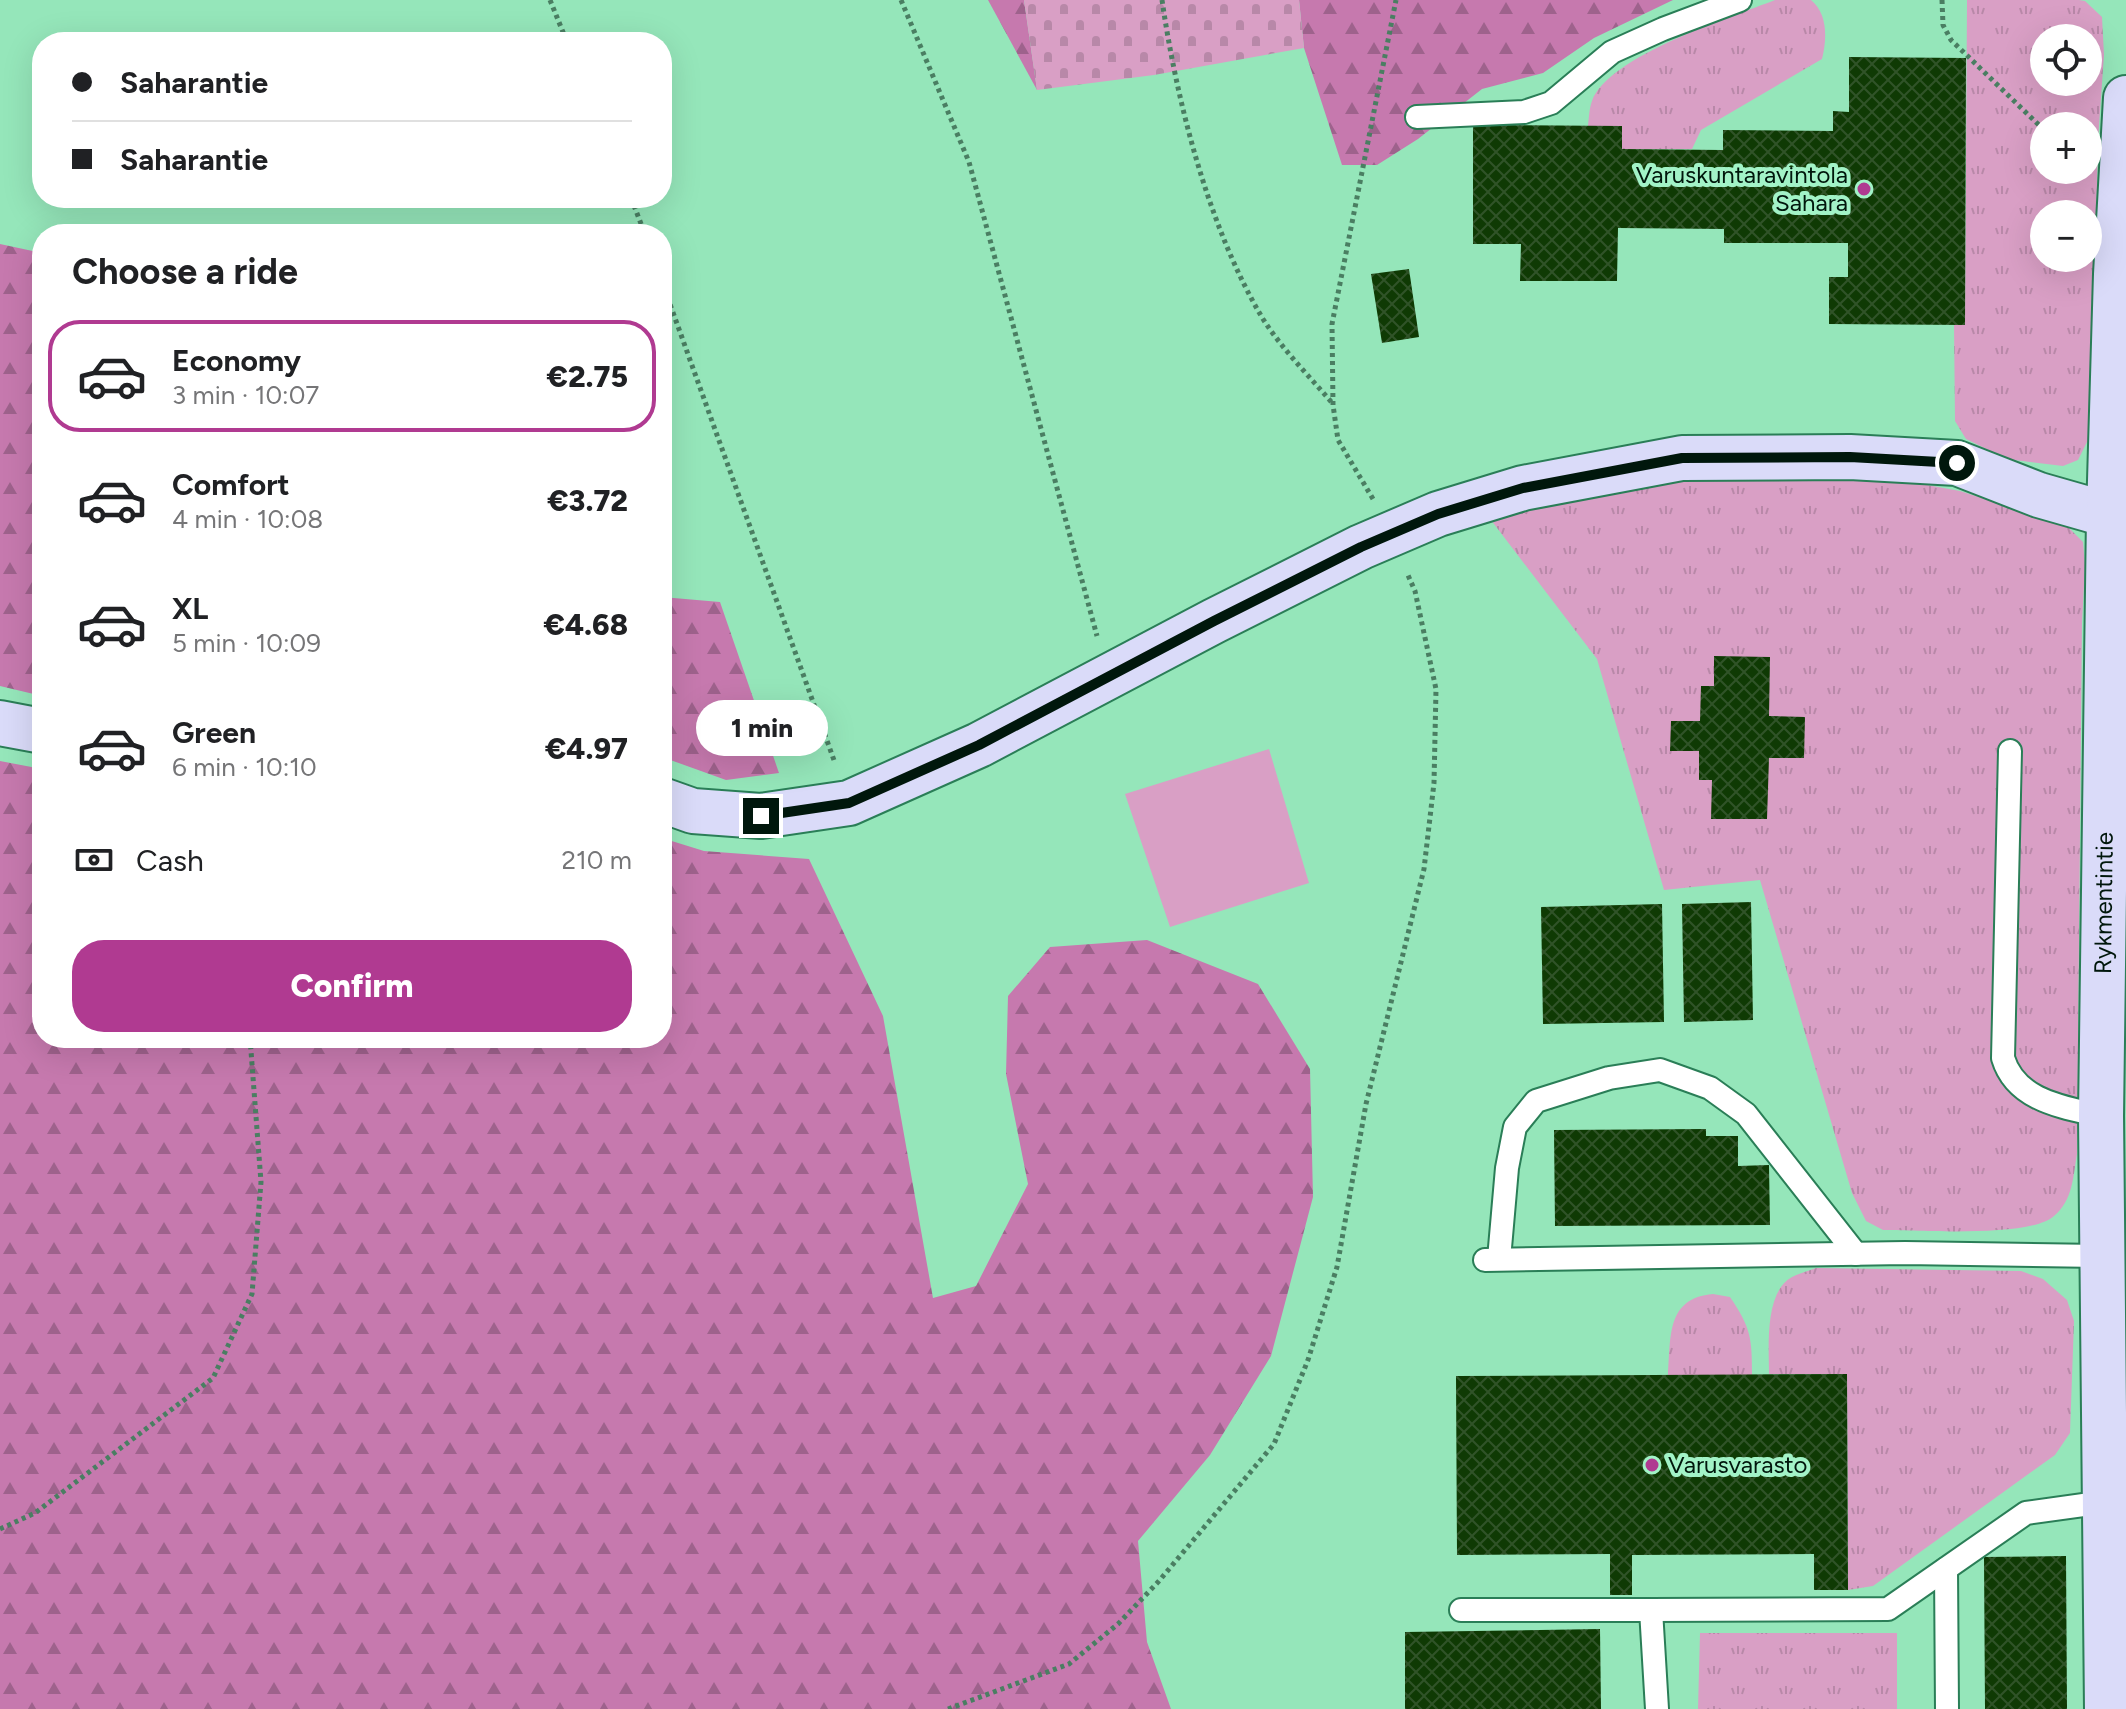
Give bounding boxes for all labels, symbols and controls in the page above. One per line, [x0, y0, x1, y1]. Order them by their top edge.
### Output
map controls [2030, 24, 2102, 272]
button: locate [2030, 24, 2102, 96]
text: Saharantie [120, 64, 268, 101]
button: + [2030, 112, 2102, 184]
text: Saharantie [120, 141, 268, 178]
place label: Varuskuntaravintola Sahara [1636, 160, 1848, 217]
marker: Varuskuntaravintola Sahara [1855, 180, 1873, 198]
button: − [2030, 200, 2102, 272]
text: Choose a ride [72, 250, 298, 293]
icon: car [76, 340, 148, 412]
text: Economy [172, 342, 301, 379]
text: €2.75 [547, 358, 628, 395]
text: 3 min · 10:07 [172, 379, 319, 411]
route start [1939, 445, 1975, 481]
icon: car [76, 464, 148, 536]
text: Comfort [172, 466, 290, 503]
text: €3.72 [547, 482, 628, 519]
text: 4 min · 10:08 [172, 503, 323, 535]
icon: car [76, 588, 148, 660]
text: XL [172, 590, 208, 627]
text: €4.68 [544, 606, 628, 643]
text: 5 min · 10:09 [172, 627, 321, 659]
callout: 1 min [695, 700, 827, 756]
icon: car [76, 712, 148, 784]
text: 1 min [731, 712, 793, 744]
text: Green [172, 714, 256, 751]
text: €4.97 [545, 730, 628, 767]
text: 6 min · 10:10 [172, 751, 317, 783]
route end [743, 798, 779, 834]
street label: Rykmentintie [2088, 832, 2119, 974]
icon: cash [72, 838, 116, 882]
text: Cash [136, 842, 204, 879]
text: 210 m [562, 844, 632, 876]
button: Confirm [72, 940, 632, 1032]
place label: Varusvarasto [1668, 1450, 1808, 1479]
marker: Varusvarasto [1643, 1456, 1661, 1474]

